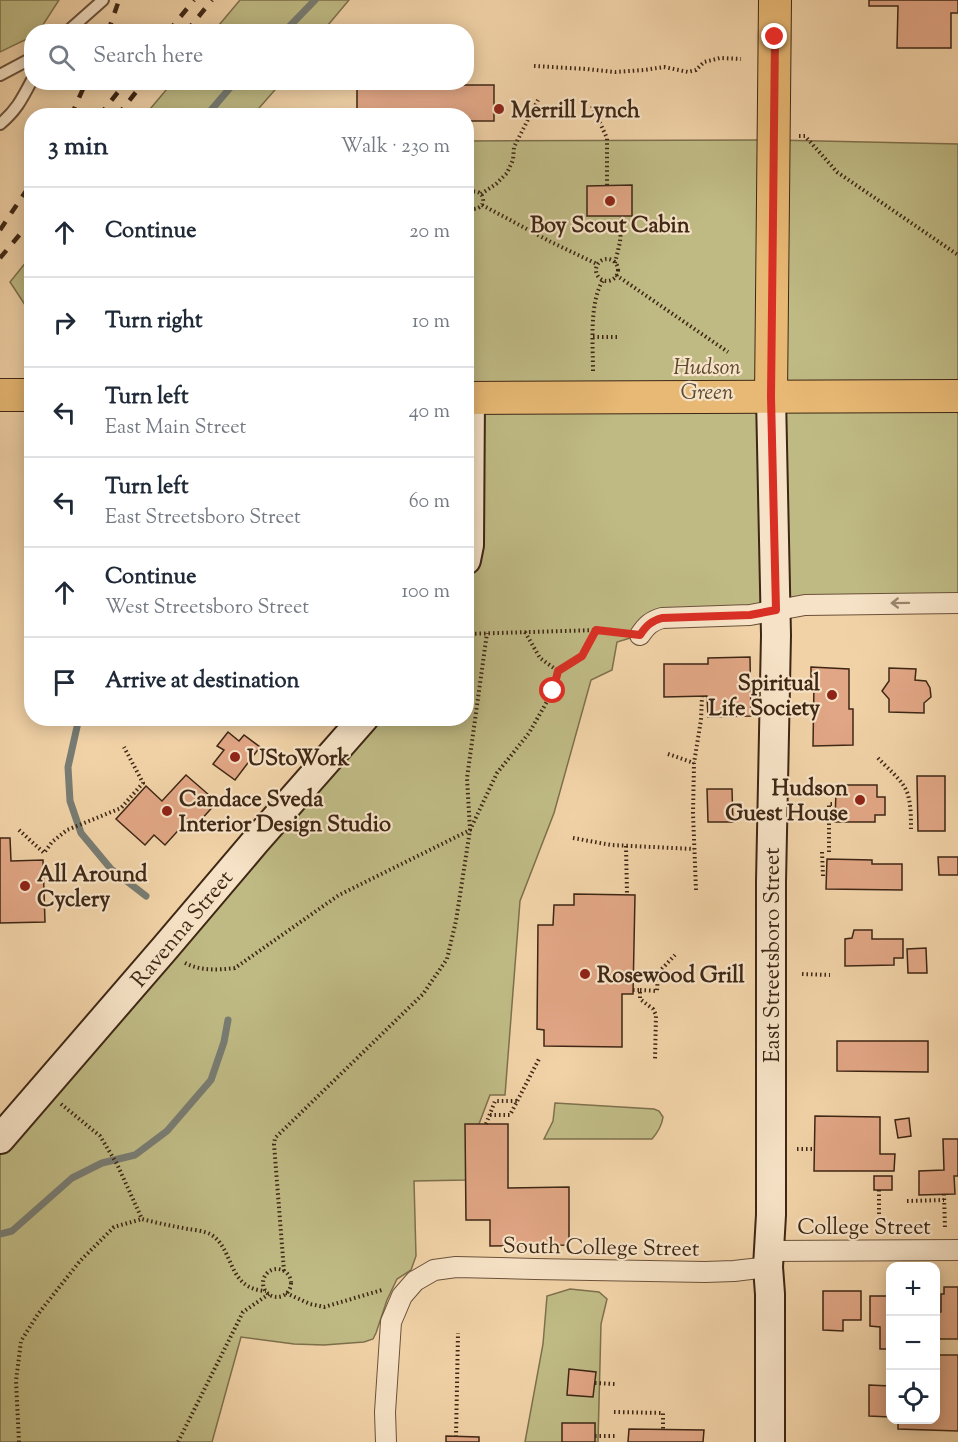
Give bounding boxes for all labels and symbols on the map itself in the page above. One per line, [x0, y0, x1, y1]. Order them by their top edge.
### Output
route end [761, 23, 787, 49]
place label: Merrill Lynch [511, 96, 640, 128]
marker: Merrill Lynch [492, 102, 506, 116]
marker: Boy Scout Cabin [603, 194, 617, 208]
place label: Boy Scout Cabin [530, 211, 690, 243]
park label: Hudson Green [673, 353, 741, 410]
one-way arrow [890, 598, 910, 609]
place label: Spiritual Life Society [709, 669, 821, 726]
route start [539, 677, 565, 703]
marker: Spiritual Life Society [825, 688, 839, 702]
place label: UStoWork [247, 744, 349, 776]
marker: UStoWork [228, 750, 242, 764]
place label: Hudson Guest House [725, 774, 848, 831]
place label: Candace Sveda Interior Design Studio [179, 785, 391, 842]
marker: Hudson Guest House [853, 793, 867, 807]
marker: Candace Sveda Interior Design Studio [160, 804, 174, 818]
street label: East Streetsboro Street [758, 847, 790, 1063]
place label: All Around Cyclery [37, 860, 148, 917]
street label: Ravenna Street [125, 864, 242, 996]
marker: All Around Cyclery [18, 879, 32, 893]
place label: Rosewood Grill [597, 961, 745, 993]
marker: Rosewood Grill [578, 967, 592, 981]
street label: College Street [797, 1213, 931, 1245]
street label: South College Street [502, 1231, 700, 1267]

